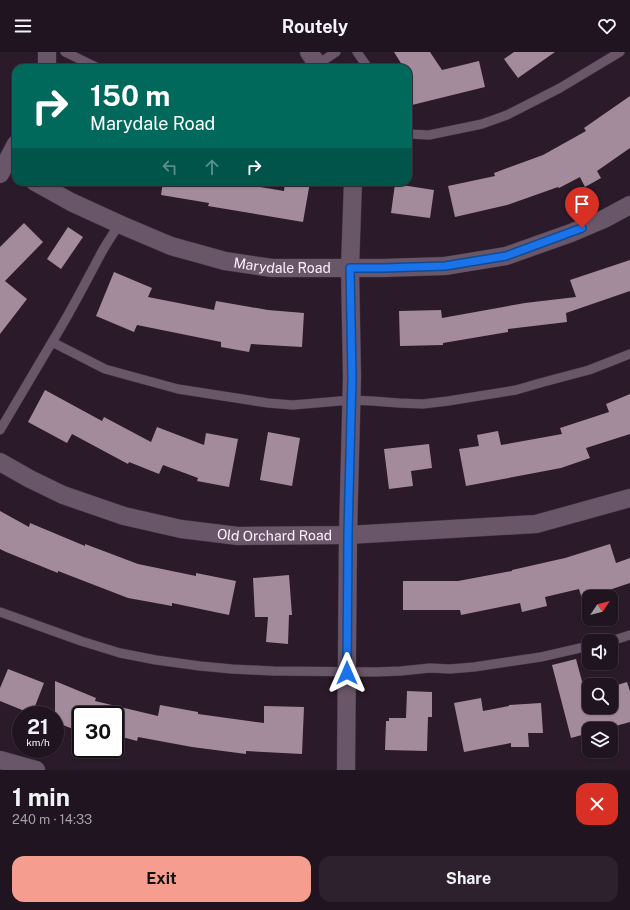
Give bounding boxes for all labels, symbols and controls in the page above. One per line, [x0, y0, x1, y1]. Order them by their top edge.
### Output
icon: menu [12, 15, 34, 37]
icon: heart [596, 15, 618, 37]
text: Routely [282, 16, 348, 37]
text: 150 m [90, 79, 170, 112]
icon: right [24, 80, 76, 132]
text: Marydale Road [90, 113, 215, 134]
icon: left [159, 156, 181, 178]
icon: ahead [201, 156, 223, 178]
icon: right [243, 156, 265, 178]
pin [565, 187, 599, 228]
icon: arrive [571, 193, 593, 215]
street label: Marydale Road [232, 254, 331, 276]
street label: Old Orchard Road [216, 525, 332, 544]
north arrow [582, 590, 618, 626]
map controls [582, 590, 618, 758]
button: sound [582, 634, 618, 670]
position arrow [326, 652, 368, 694]
button: search [582, 678, 618, 714]
speed limit sign: 30 [72, 706, 124, 758]
text: 21 [27, 715, 49, 739]
button: layers [582, 722, 618, 758]
text: km/h [26, 736, 50, 748]
text: 1 min [12, 783, 70, 811]
button: close [576, 783, 618, 825]
text: 240 m · 14:33 [12, 812, 92, 827]
button: Exit [12, 856, 311, 902]
button: Share [319, 856, 618, 902]

